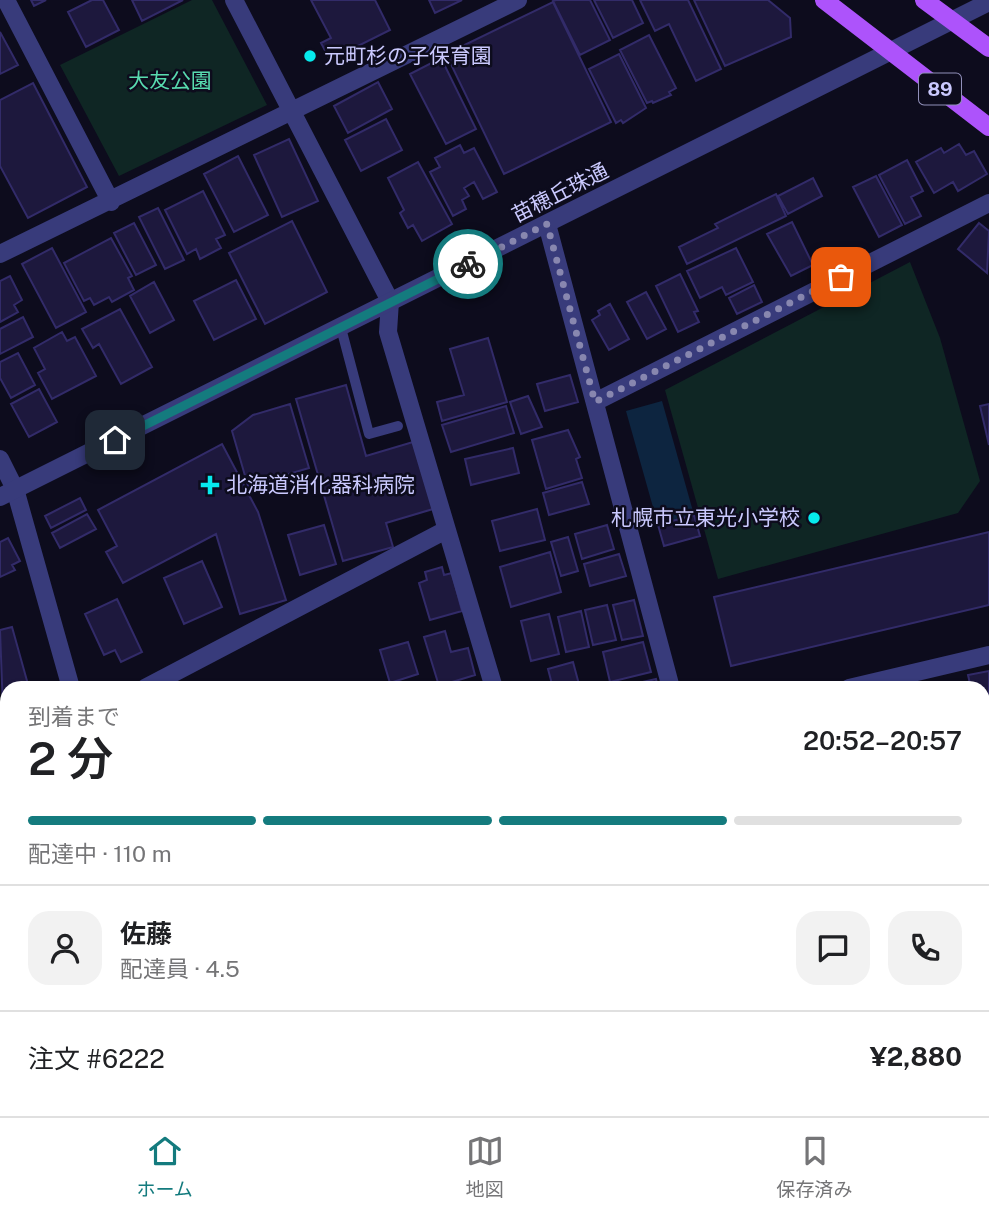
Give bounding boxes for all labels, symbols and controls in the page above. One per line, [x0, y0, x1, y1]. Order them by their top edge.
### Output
place label: 元町杉の子保育園 [324, 43, 492, 68]
marker: 元町杉の子保育園 [302, 48, 318, 64]
park label: 大友公園 [128, 68, 212, 93]
road number: 89 [919, 74, 961, 104]
street label: 苗穂丘珠通 [507, 158, 612, 228]
courier [433, 229, 503, 299]
icon: bike [449, 245, 487, 283]
pin [811, 247, 871, 307]
icon: bag [822, 258, 860, 296]
pin [85, 410, 145, 470]
icon: home [96, 421, 134, 459]
place label: 北海道消化器科病院 [226, 472, 415, 497]
marker: 北海道消化器科病院 [200, 475, 220, 495]
place label: 札幌市立東光小学校 [611, 505, 800, 530]
marker: 札幌市立東光小学校 [806, 510, 822, 526]
text: 到着まで [28, 703, 120, 730]
text: 20:52–20:57 [803, 725, 962, 756]
text: 2 分 [28, 731, 113, 785]
text: 配達中 · 110 m [28, 840, 172, 867]
button: person [28, 911, 102, 985]
button: chat [796, 911, 870, 985]
button: phone [888, 911, 962, 985]
text: 佐藤 [120, 918, 172, 949]
text: 配達員 · 4.5 [120, 955, 240, 982]
text: ¥2,880 [870, 1041, 962, 1072]
text: 注文 #6222 [28, 1043, 165, 1074]
tab: ホーム [136, 1132, 193, 1201]
tab: 地図 [466, 1132, 504, 1201]
tab: 保存済み [777, 1132, 853, 1201]

